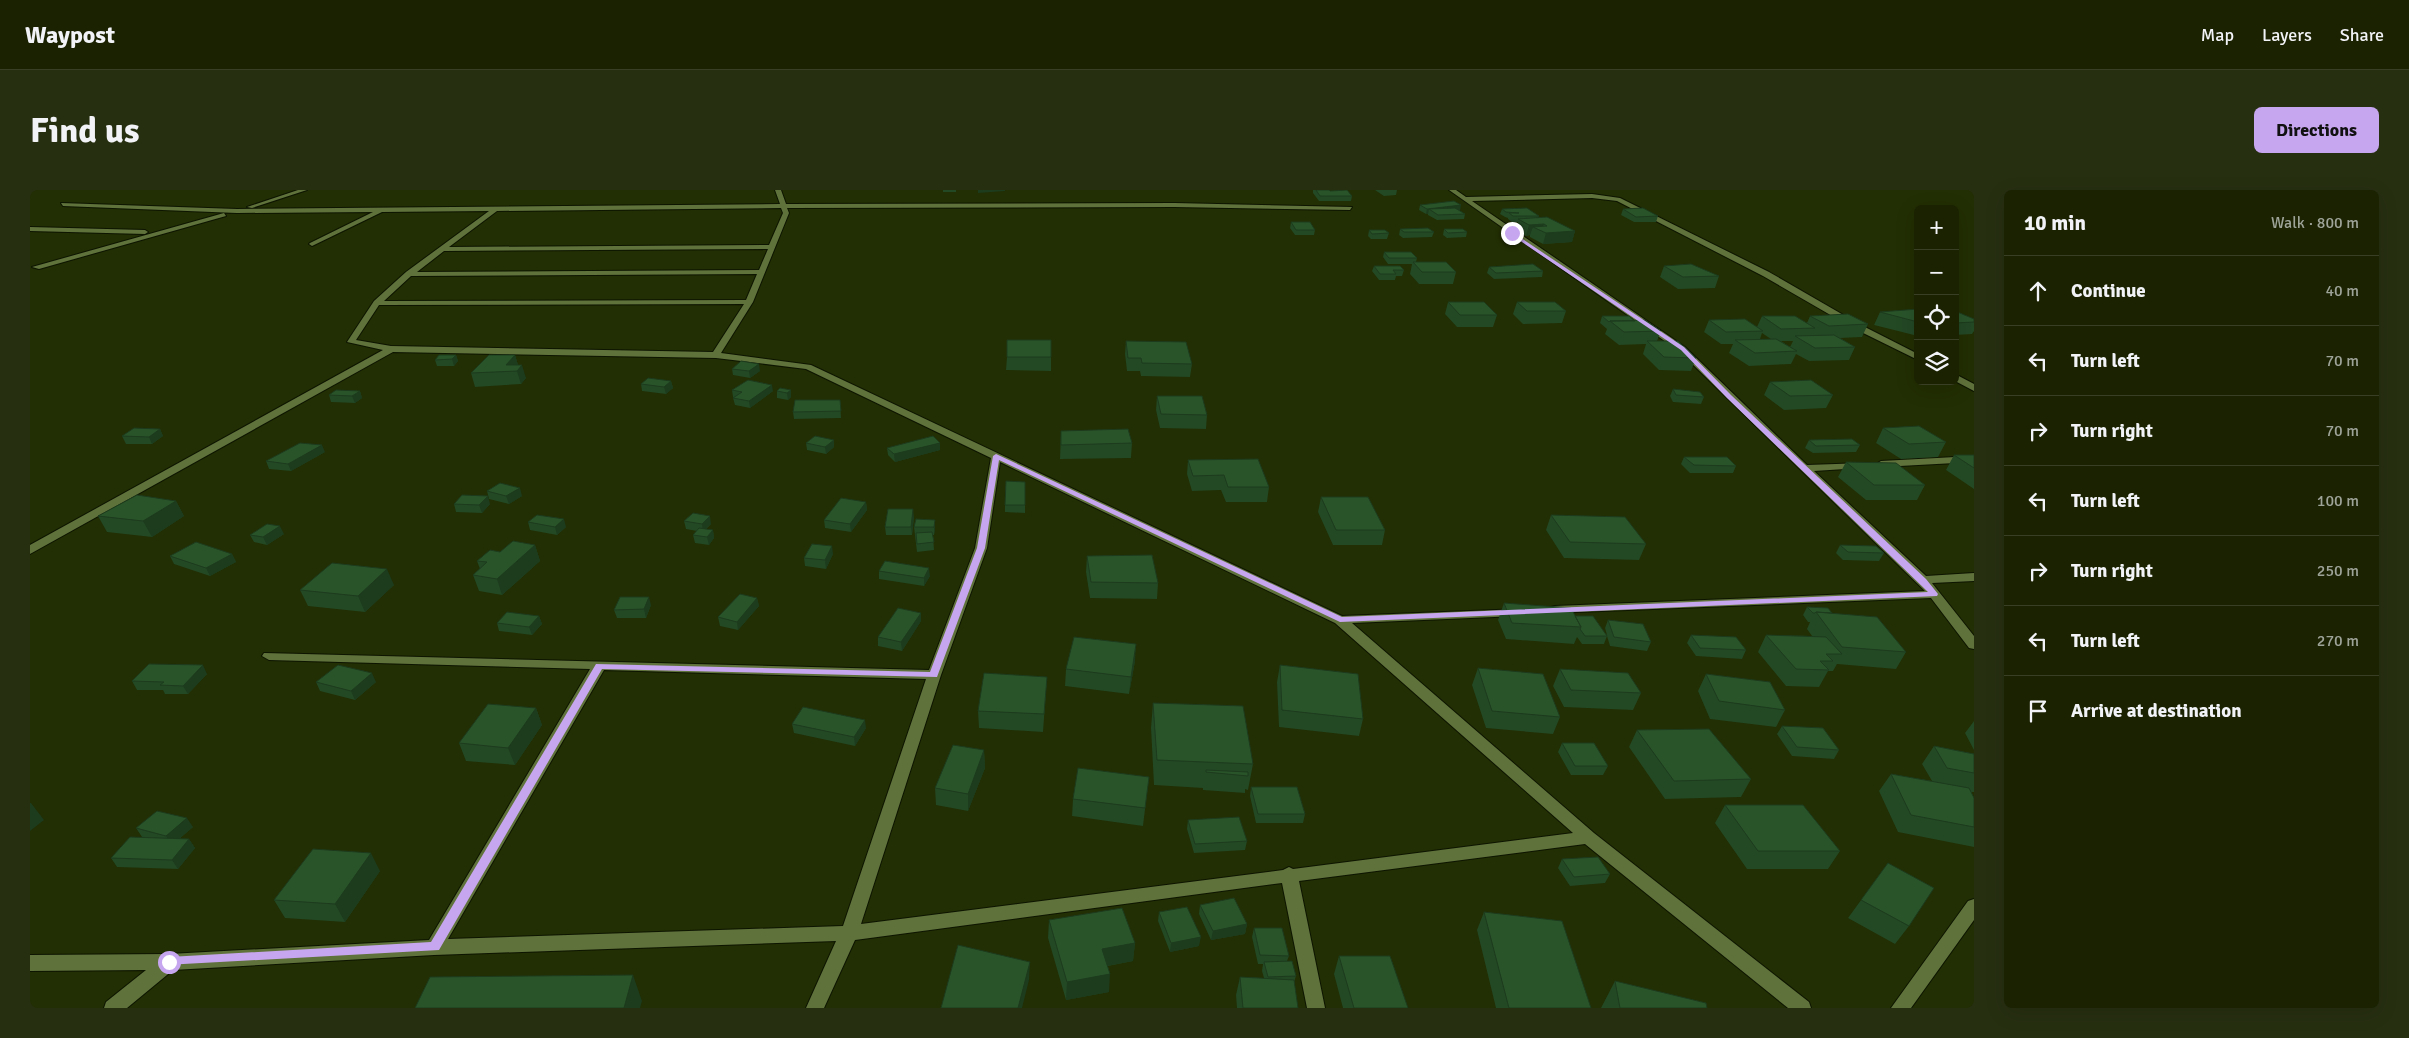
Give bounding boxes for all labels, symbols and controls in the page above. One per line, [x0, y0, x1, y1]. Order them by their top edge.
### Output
text: Waypost [25, 20, 115, 50]
text: Map [2201, 24, 2234, 46]
text: Layers [2262, 24, 2312, 46]
text: Share [2340, 24, 2384, 46]
button: Directions [2254, 107, 2379, 153]
text: Find us [30, 109, 140, 152]
map controls [1914, 205, 1959, 385]
button: + [1914, 205, 1959, 250]
text: 10 min [2024, 210, 2086, 236]
text: Walk · 800 m [2271, 213, 2359, 233]
route end [1501, 222, 1524, 245]
button: − [1914, 250, 1959, 295]
icon: ahead [2024, 277, 2052, 305]
text: Continue [2071, 279, 2146, 303]
text: 40 m [2325, 281, 2359, 301]
button: locate [1914, 295, 1959, 340]
button: layers [1914, 340, 1959, 385]
icon: left [2024, 347, 2052, 375]
text: Turn left [2071, 349, 2140, 373]
text: 70 m [2325, 351, 2359, 371]
icon: right [2024, 417, 2052, 445]
text: Turn right [2071, 419, 2153, 443]
text: 70 m [2325, 421, 2359, 441]
icon: left [2024, 487, 2052, 515]
text: Turn left [2071, 489, 2140, 513]
text: 100 m [2317, 491, 2359, 511]
icon: right [2024, 557, 2052, 585]
text: Turn right [2071, 559, 2153, 583]
text: 250 m [2317, 561, 2359, 581]
icon: left [2024, 627, 2052, 655]
text: Turn left [2071, 629, 2140, 653]
text: 270 m [2317, 631, 2359, 651]
icon: arrive [2024, 697, 2052, 725]
text: Arrive at destination [2071, 699, 2242, 723]
route start [158, 951, 181, 974]

